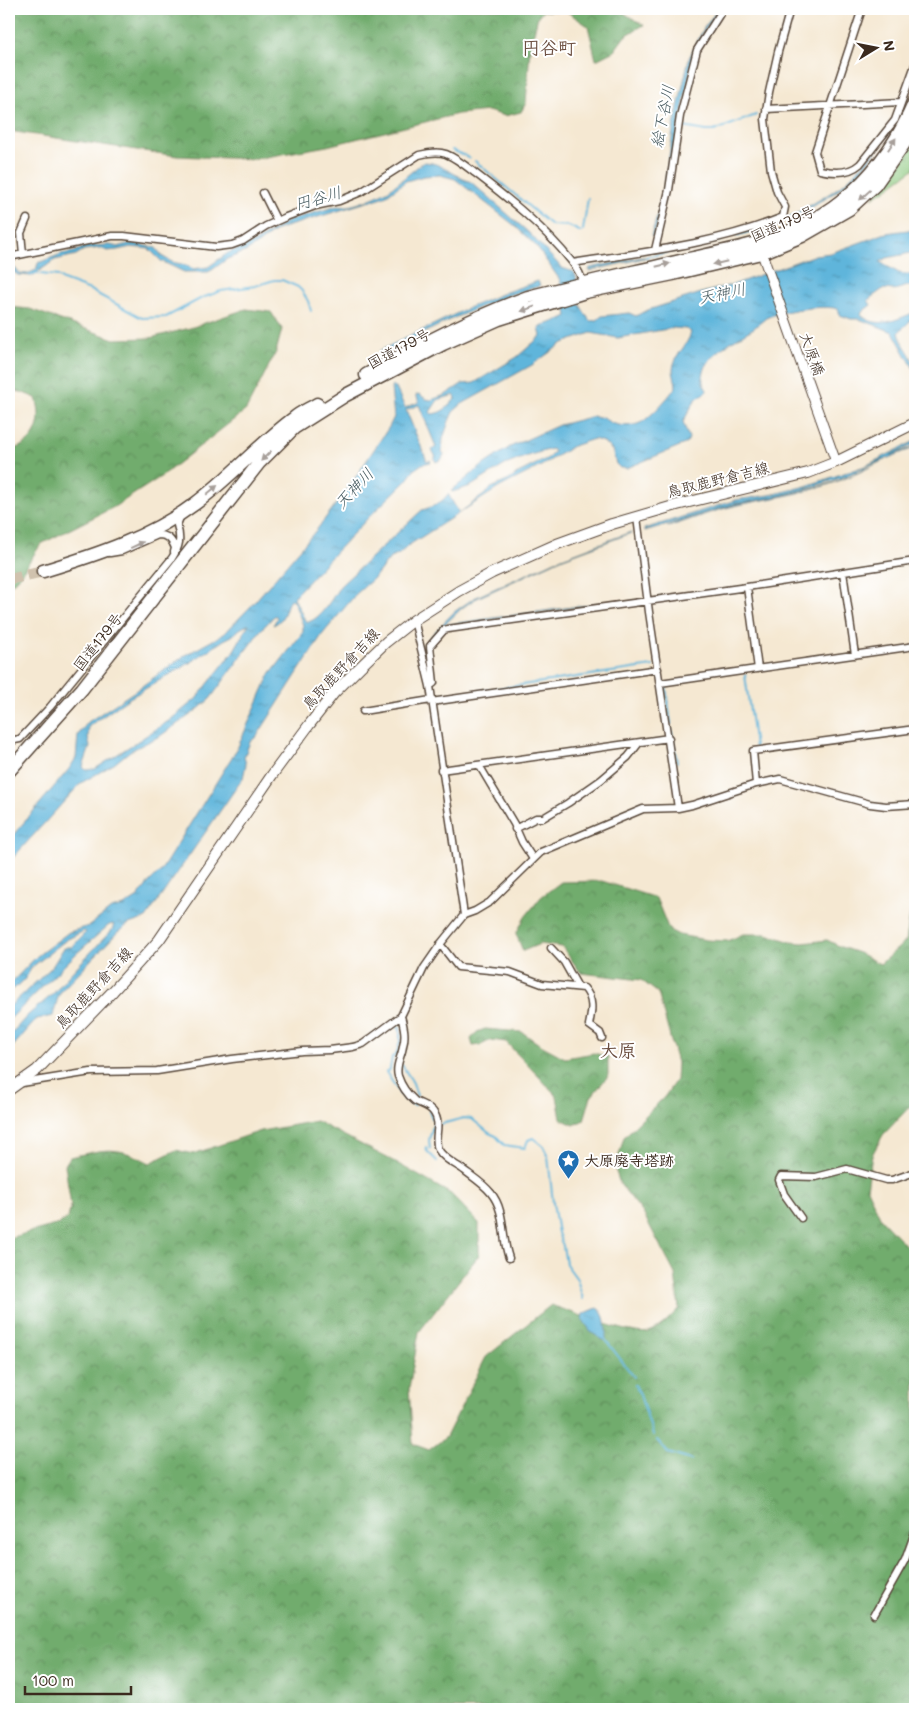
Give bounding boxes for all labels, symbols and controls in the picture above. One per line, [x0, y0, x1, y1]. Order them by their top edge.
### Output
north arrow [852, 22, 902, 72]
district label: 円谷町 [522, 35, 576, 59]
text: N [879, 39, 900, 53]
water label: 絵下谷川 [645, 82, 678, 149]
one-way arrow [887, 138, 897, 151]
water label: 円谷川 [292, 181, 344, 214]
one-way arrow [859, 189, 871, 201]
street label: 国道179号 [747, 200, 818, 246]
one-way arrow [712, 259, 727, 267]
one-way arrow [656, 261, 671, 269]
water label: 天神川 [696, 277, 748, 308]
one-way arrow [520, 306, 535, 313]
street label: 国道179号 [363, 323, 434, 373]
street label: 大原橋 [796, 329, 830, 378]
one-way arrow [260, 450, 272, 462]
street label: 鳥取鹿野倉吉線 [664, 457, 771, 501]
water label: 天神川 [330, 463, 378, 512]
one-way arrow [205, 485, 218, 496]
one-way arrow [130, 540, 144, 548]
street label: 国道179号 [68, 608, 126, 675]
street label: 鳥取鹿野倉吉線 [297, 623, 383, 714]
street label: 鳥取鹿野倉吉線 [50, 942, 136, 1033]
district label: 大原 [600, 1038, 636, 1062]
place icon: 大原廃寺塔跡 [556, 1149, 580, 1180]
place label: 大原廃寺塔跡 [584, 1150, 674, 1170]
scale bar [25, 1663, 131, 1695]
text: 100 m [32, 1670, 74, 1690]

